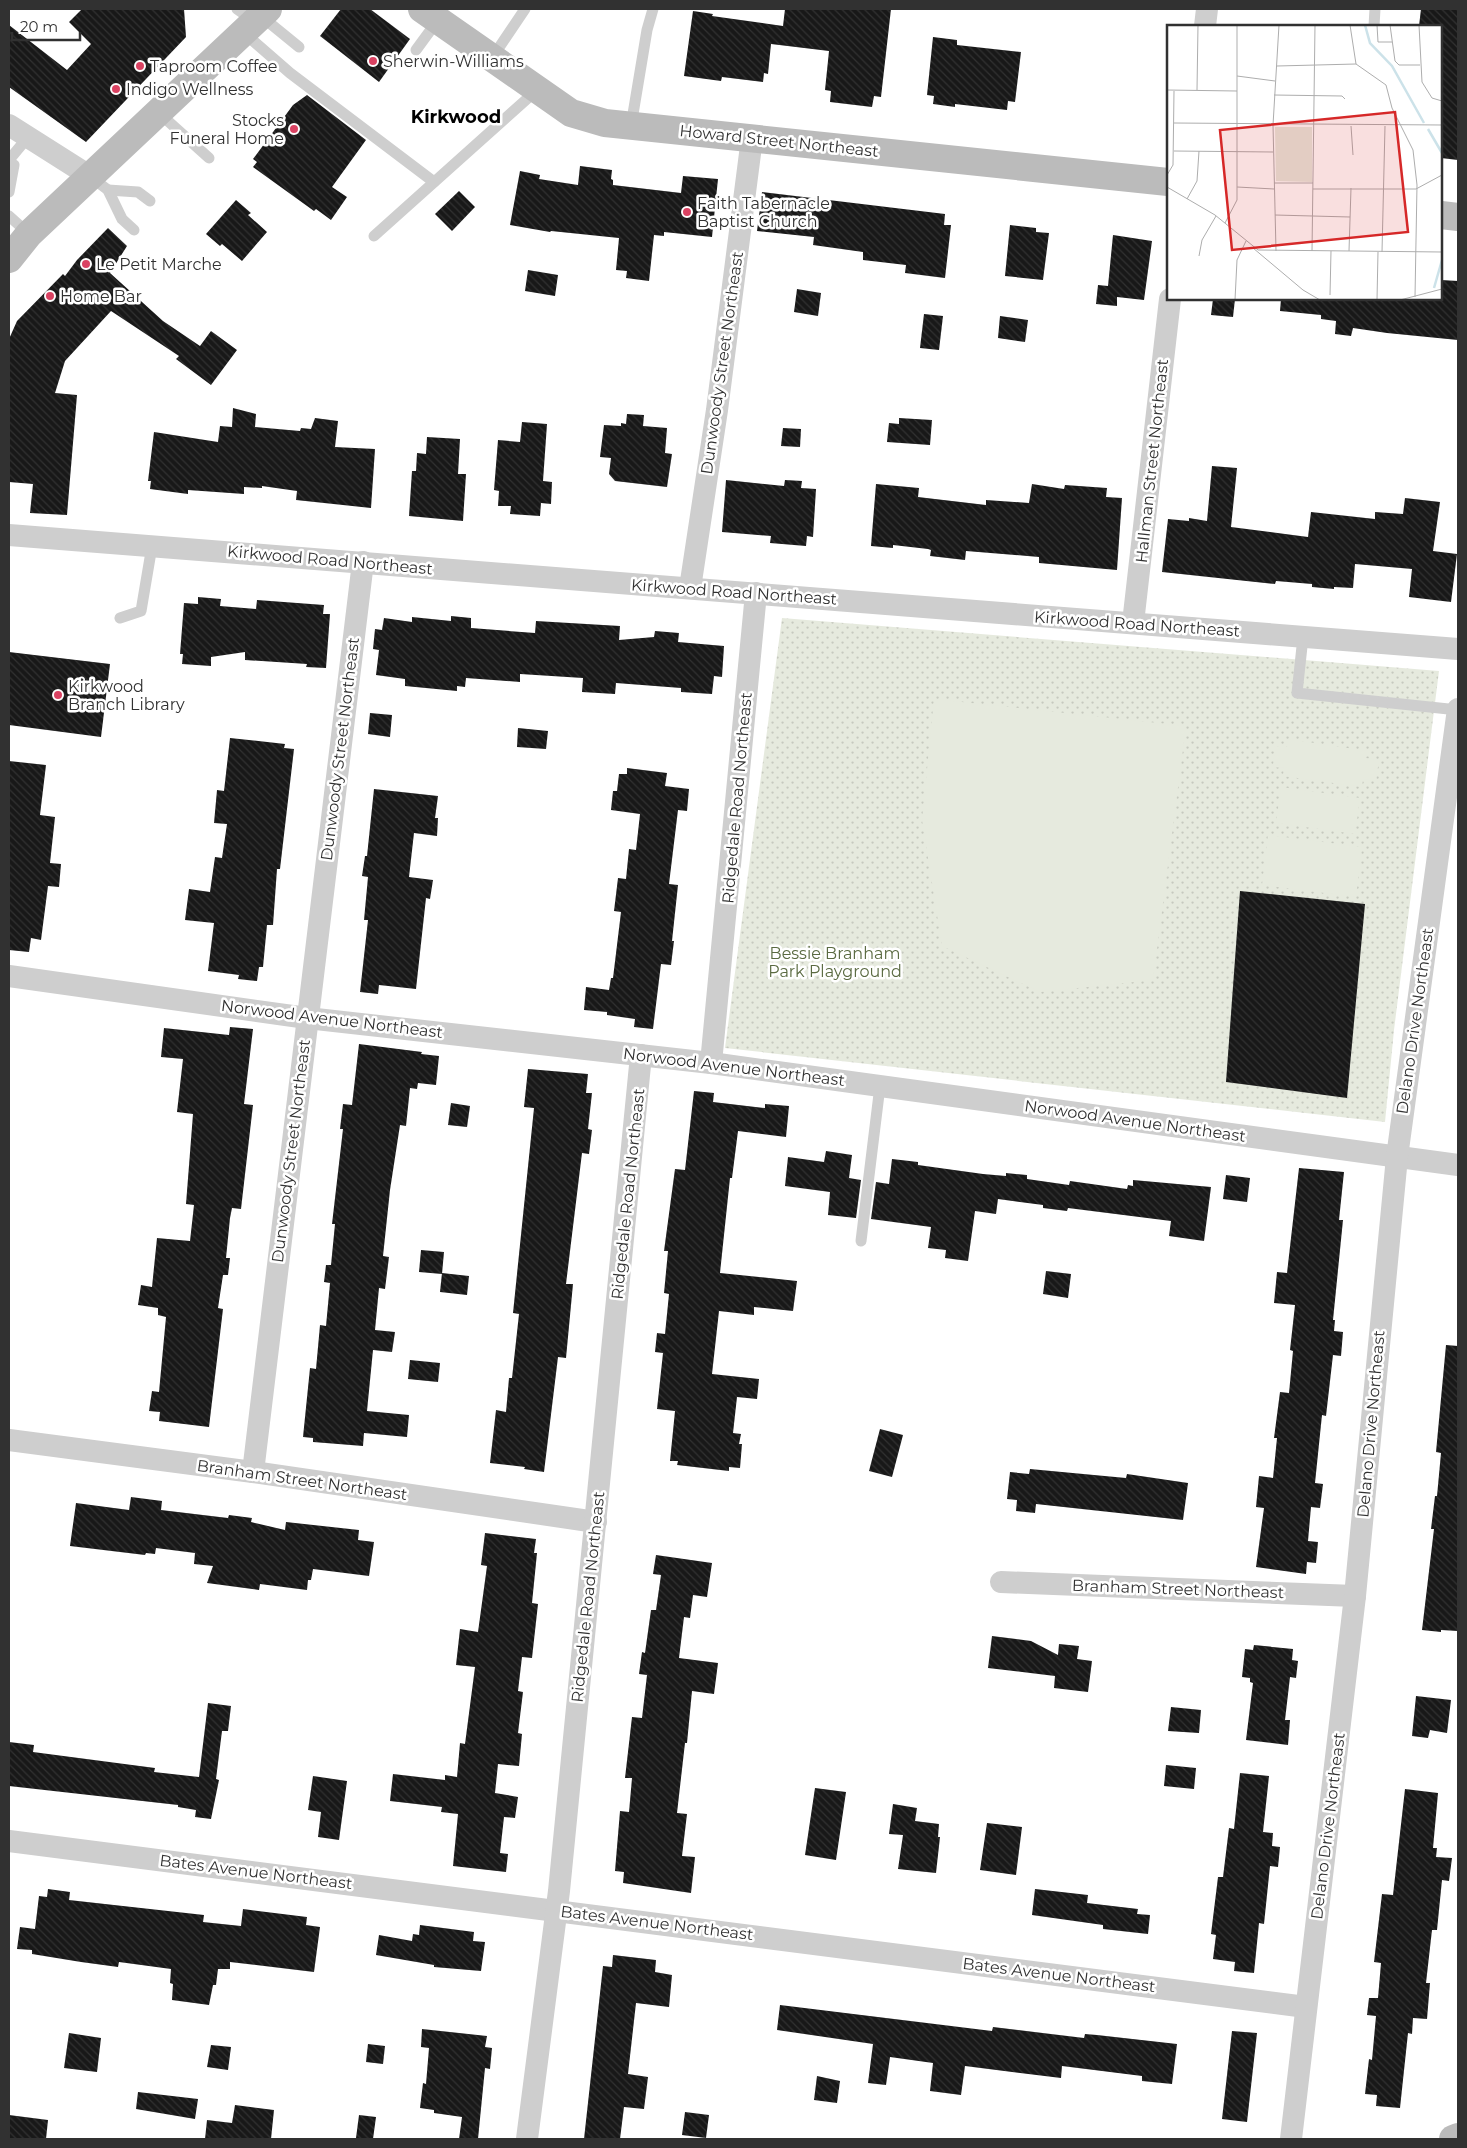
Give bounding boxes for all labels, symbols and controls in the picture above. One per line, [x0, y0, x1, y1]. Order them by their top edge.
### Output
scale bar [12, 10, 80, 42]
text: 20 m [20, 17, 58, 36]
inset map [1167, 25, 1442, 300]
place label: Sherwin-Williams [383, 52, 524, 71]
marker: Sherwin-Williams [367, 55, 379, 67]
place label: Taproom Coffee [150, 57, 278, 76]
marker: Taproom Coffee [134, 60, 146, 72]
place label: Indigo Wellness [126, 80, 253, 99]
marker: Indigo Wellness [110, 83, 122, 95]
district label: Kirkwood [411, 106, 501, 128]
place label: Stocks Funeral Home [170, 111, 284, 148]
street label: Howard Street Northeast [679, 121, 880, 161]
marker: Stocks Funeral Home [288, 123, 300, 135]
place label: Faith Tabernacle Baptist Church [697, 194, 830, 231]
marker: Faith Tabernacle Baptist Church [681, 206, 693, 218]
street label: Dunwoody Street Northeast [697, 250, 747, 476]
place label: Le Petit Marche [96, 255, 222, 274]
marker: Le Petit Marche [80, 258, 92, 270]
place label: Home Bar [60, 287, 142, 306]
marker: Home Bar [44, 290, 56, 302]
street label: Hallman Street Northeast [1132, 357, 1172, 564]
street label: Kirkwood Road Northeast [226, 542, 434, 578]
street label: Kirkwood Road Northeast [630, 575, 838, 609]
street label: Kirkwood Road Northeast [1033, 607, 1241, 641]
street label: Dunwoody Street Northeast [317, 636, 363, 862]
place label: Kirkwood Branch Library [68, 677, 185, 714]
marker: Kirkwood Branch Library [52, 689, 64, 701]
street label: Ridgedale Road Northeast [718, 691, 756, 904]
street label: Delano Drive Northeast [1393, 926, 1438, 1115]
park label: Bessie Branham Park Playground [768, 944, 902, 981]
street label: Norwood Avenue Northeast [220, 996, 445, 1042]
street label: Dunwoody Street Northeast [268, 1038, 314, 1264]
street label: Norwood Avenue Northeast [622, 1044, 847, 1090]
street label: Ridgedale Road Northeast [607, 1087, 649, 1300]
street label: Norwood Avenue Northeast [1023, 1096, 1247, 1146]
street label: Delano Drive Northeast [1353, 1329, 1389, 1518]
street label: Branham Street Northeast [196, 1456, 409, 1504]
street label: Ridgedale Road Northeast [567, 1490, 609, 1703]
street label: Branham Street Northeast [1072, 1576, 1285, 1602]
street label: Delano Drive Northeast [1307, 1731, 1349, 1920]
street label: Bates Avenue Northeast [159, 1851, 354, 1893]
street label: Bates Avenue Northeast [560, 1902, 755, 1944]
street label: Bates Avenue Northeast [962, 1954, 1157, 1996]

